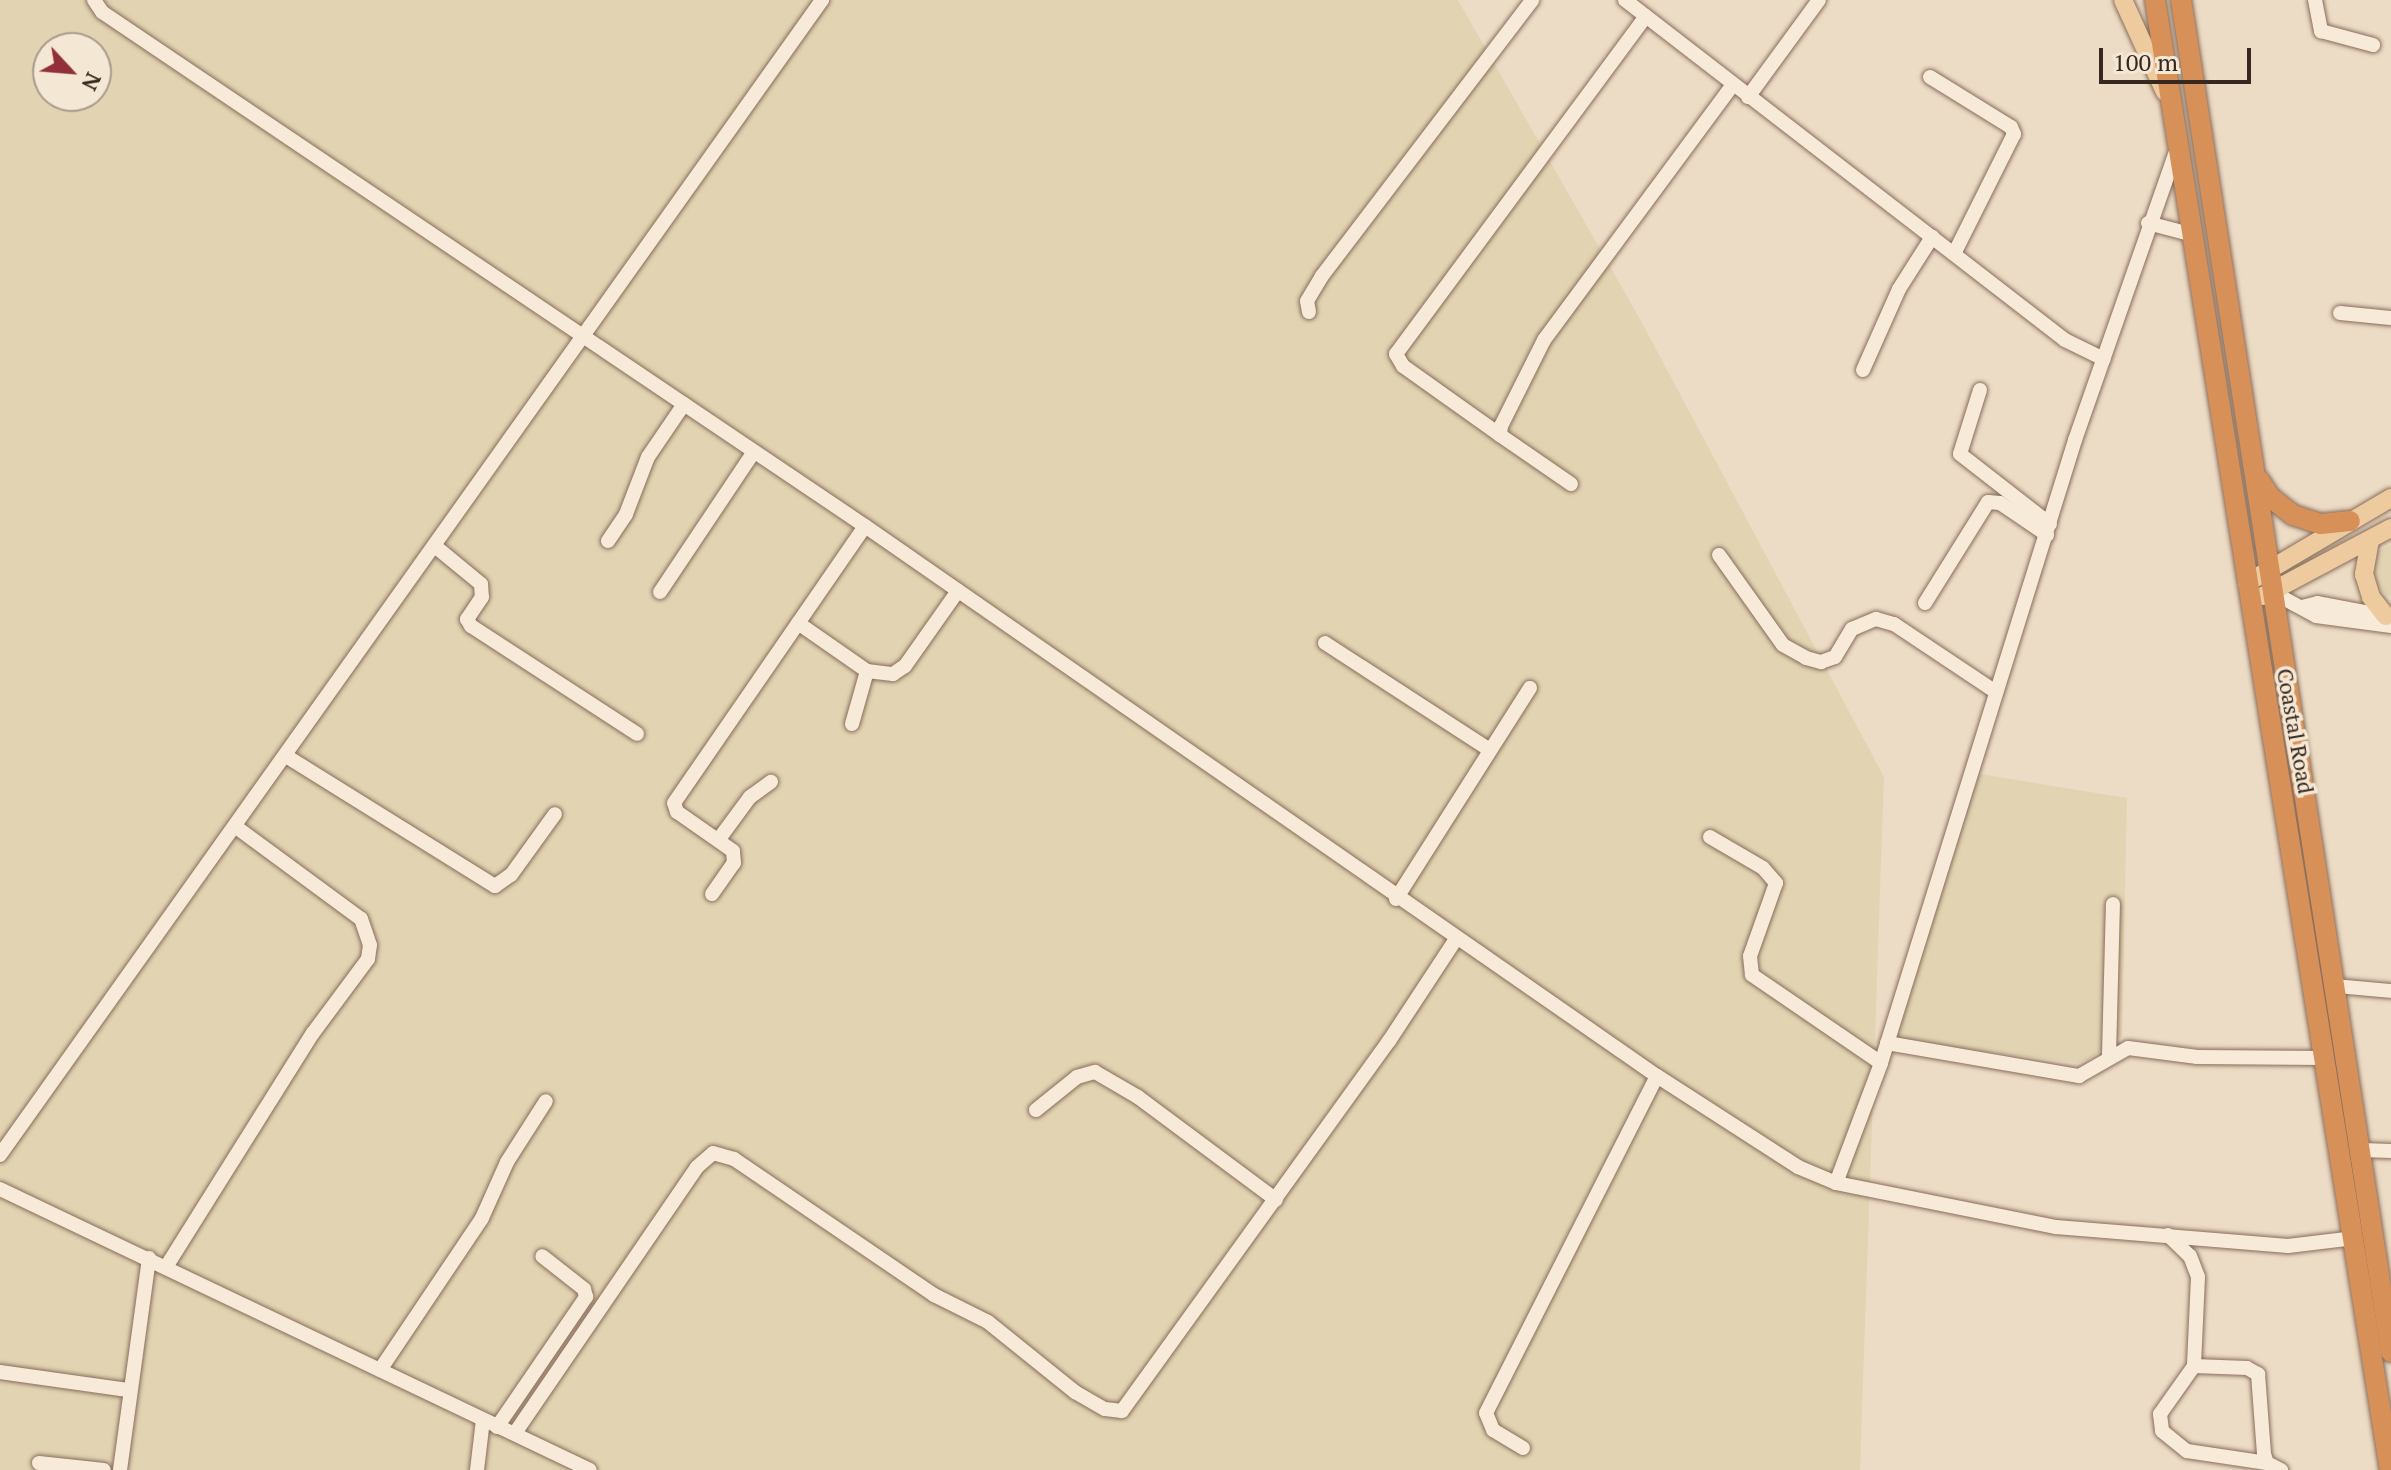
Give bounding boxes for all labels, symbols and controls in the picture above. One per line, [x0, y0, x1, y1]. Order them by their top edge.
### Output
north arrow [32, 32, 112, 112]
scale bar [2103, 32, 2255, 82]
text: 100 m [2113, 46, 2178, 78]
text: N [76, 68, 109, 96]
street label: Coastal Road [2272, 666, 2320, 796]

